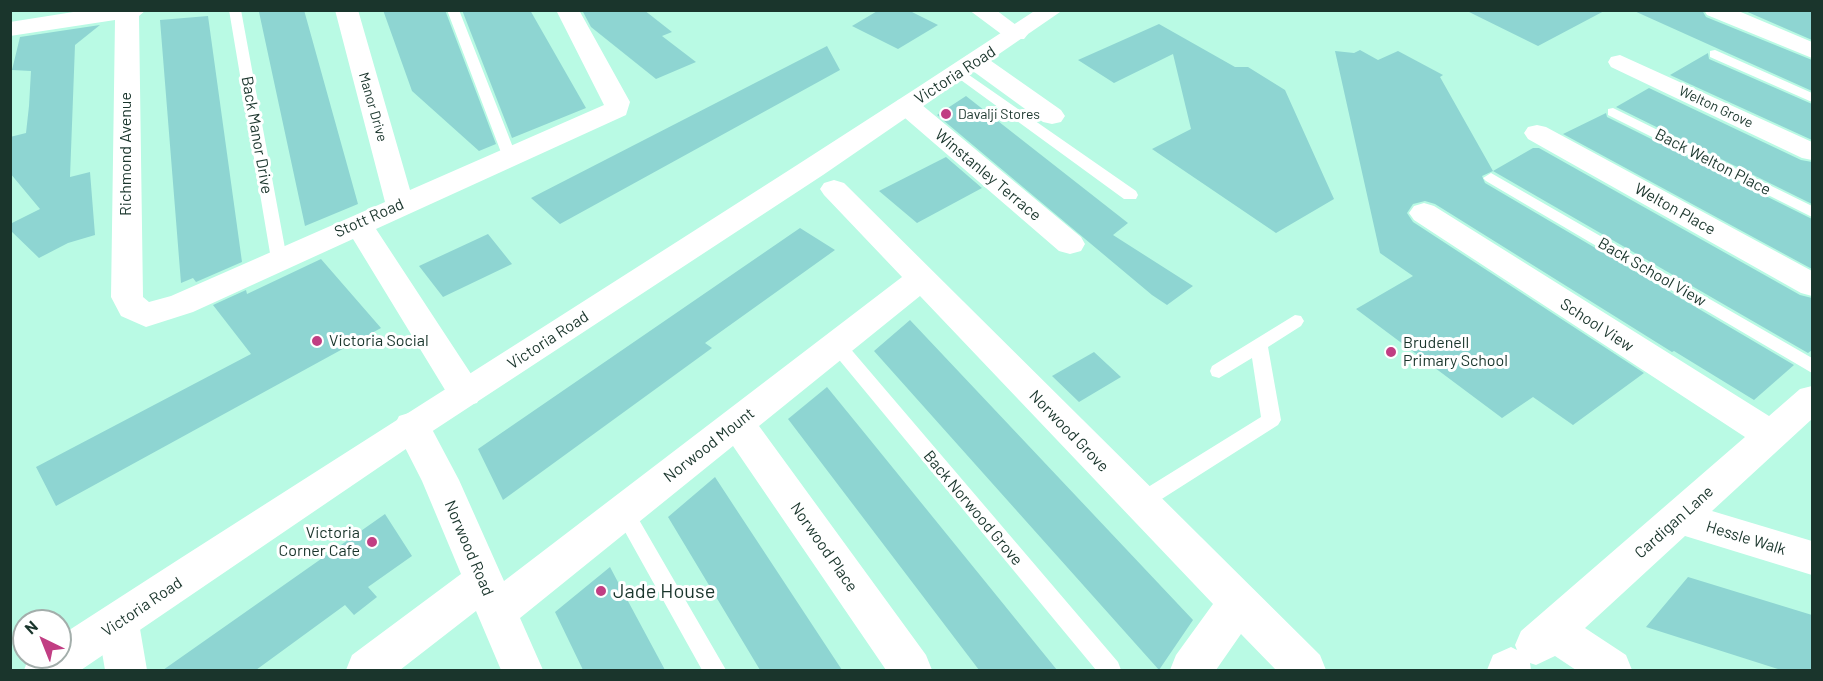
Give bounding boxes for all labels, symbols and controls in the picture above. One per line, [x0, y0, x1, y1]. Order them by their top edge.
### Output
street label: Victoria Road [911, 42, 999, 108]
street label: Manor Drive [355, 70, 391, 144]
street label: Back Manor Drive [237, 75, 277, 195]
street label: Welton Grove [1676, 82, 1756, 132]
street label: Richmond Avenue [116, 92, 136, 216]
place label: Davalji Stores [958, 106, 1040, 122]
marker: Davalji Stores [939, 107, 953, 121]
street label: Winstanley Terrace [931, 125, 1045, 225]
street label: Back Welton Place [1652, 125, 1774, 199]
street label: Welton Place [1631, 179, 1719, 239]
street label: Stott Road [331, 194, 407, 242]
street label: Back School View [1595, 233, 1709, 311]
street label: School View [1557, 294, 1637, 356]
street label: Victoria Road [504, 307, 592, 373]
place label: Victoria Social [329, 331, 429, 351]
place label: Brudenell Primary School [1403, 333, 1508, 371]
marker: Victoria Social [310, 334, 324, 348]
marker: Brudenell Primary School [1384, 345, 1398, 359]
street label: Norwood Grove [1025, 386, 1113, 476]
street label: Norwood Mount [660, 404, 758, 486]
street label: Back Norwood Grove [919, 447, 1027, 569]
street label: Cardigan Lane [1631, 482, 1717, 562]
street label: Norwood Road [440, 497, 498, 599]
street label: Norwood Place [786, 499, 862, 595]
street label: Hessle Walk [1704, 517, 1788, 559]
place label: Victoria Corner Cafe [279, 523, 360, 561]
marker: Victoria Corner Cafe [365, 535, 379, 549]
street label: Victoria Road [98, 573, 186, 641]
place label: Jade House [613, 579, 715, 603]
marker: Jade House [594, 584, 608, 598]
north arrow [12, 609, 72, 669]
text: N [20, 616, 41, 638]

